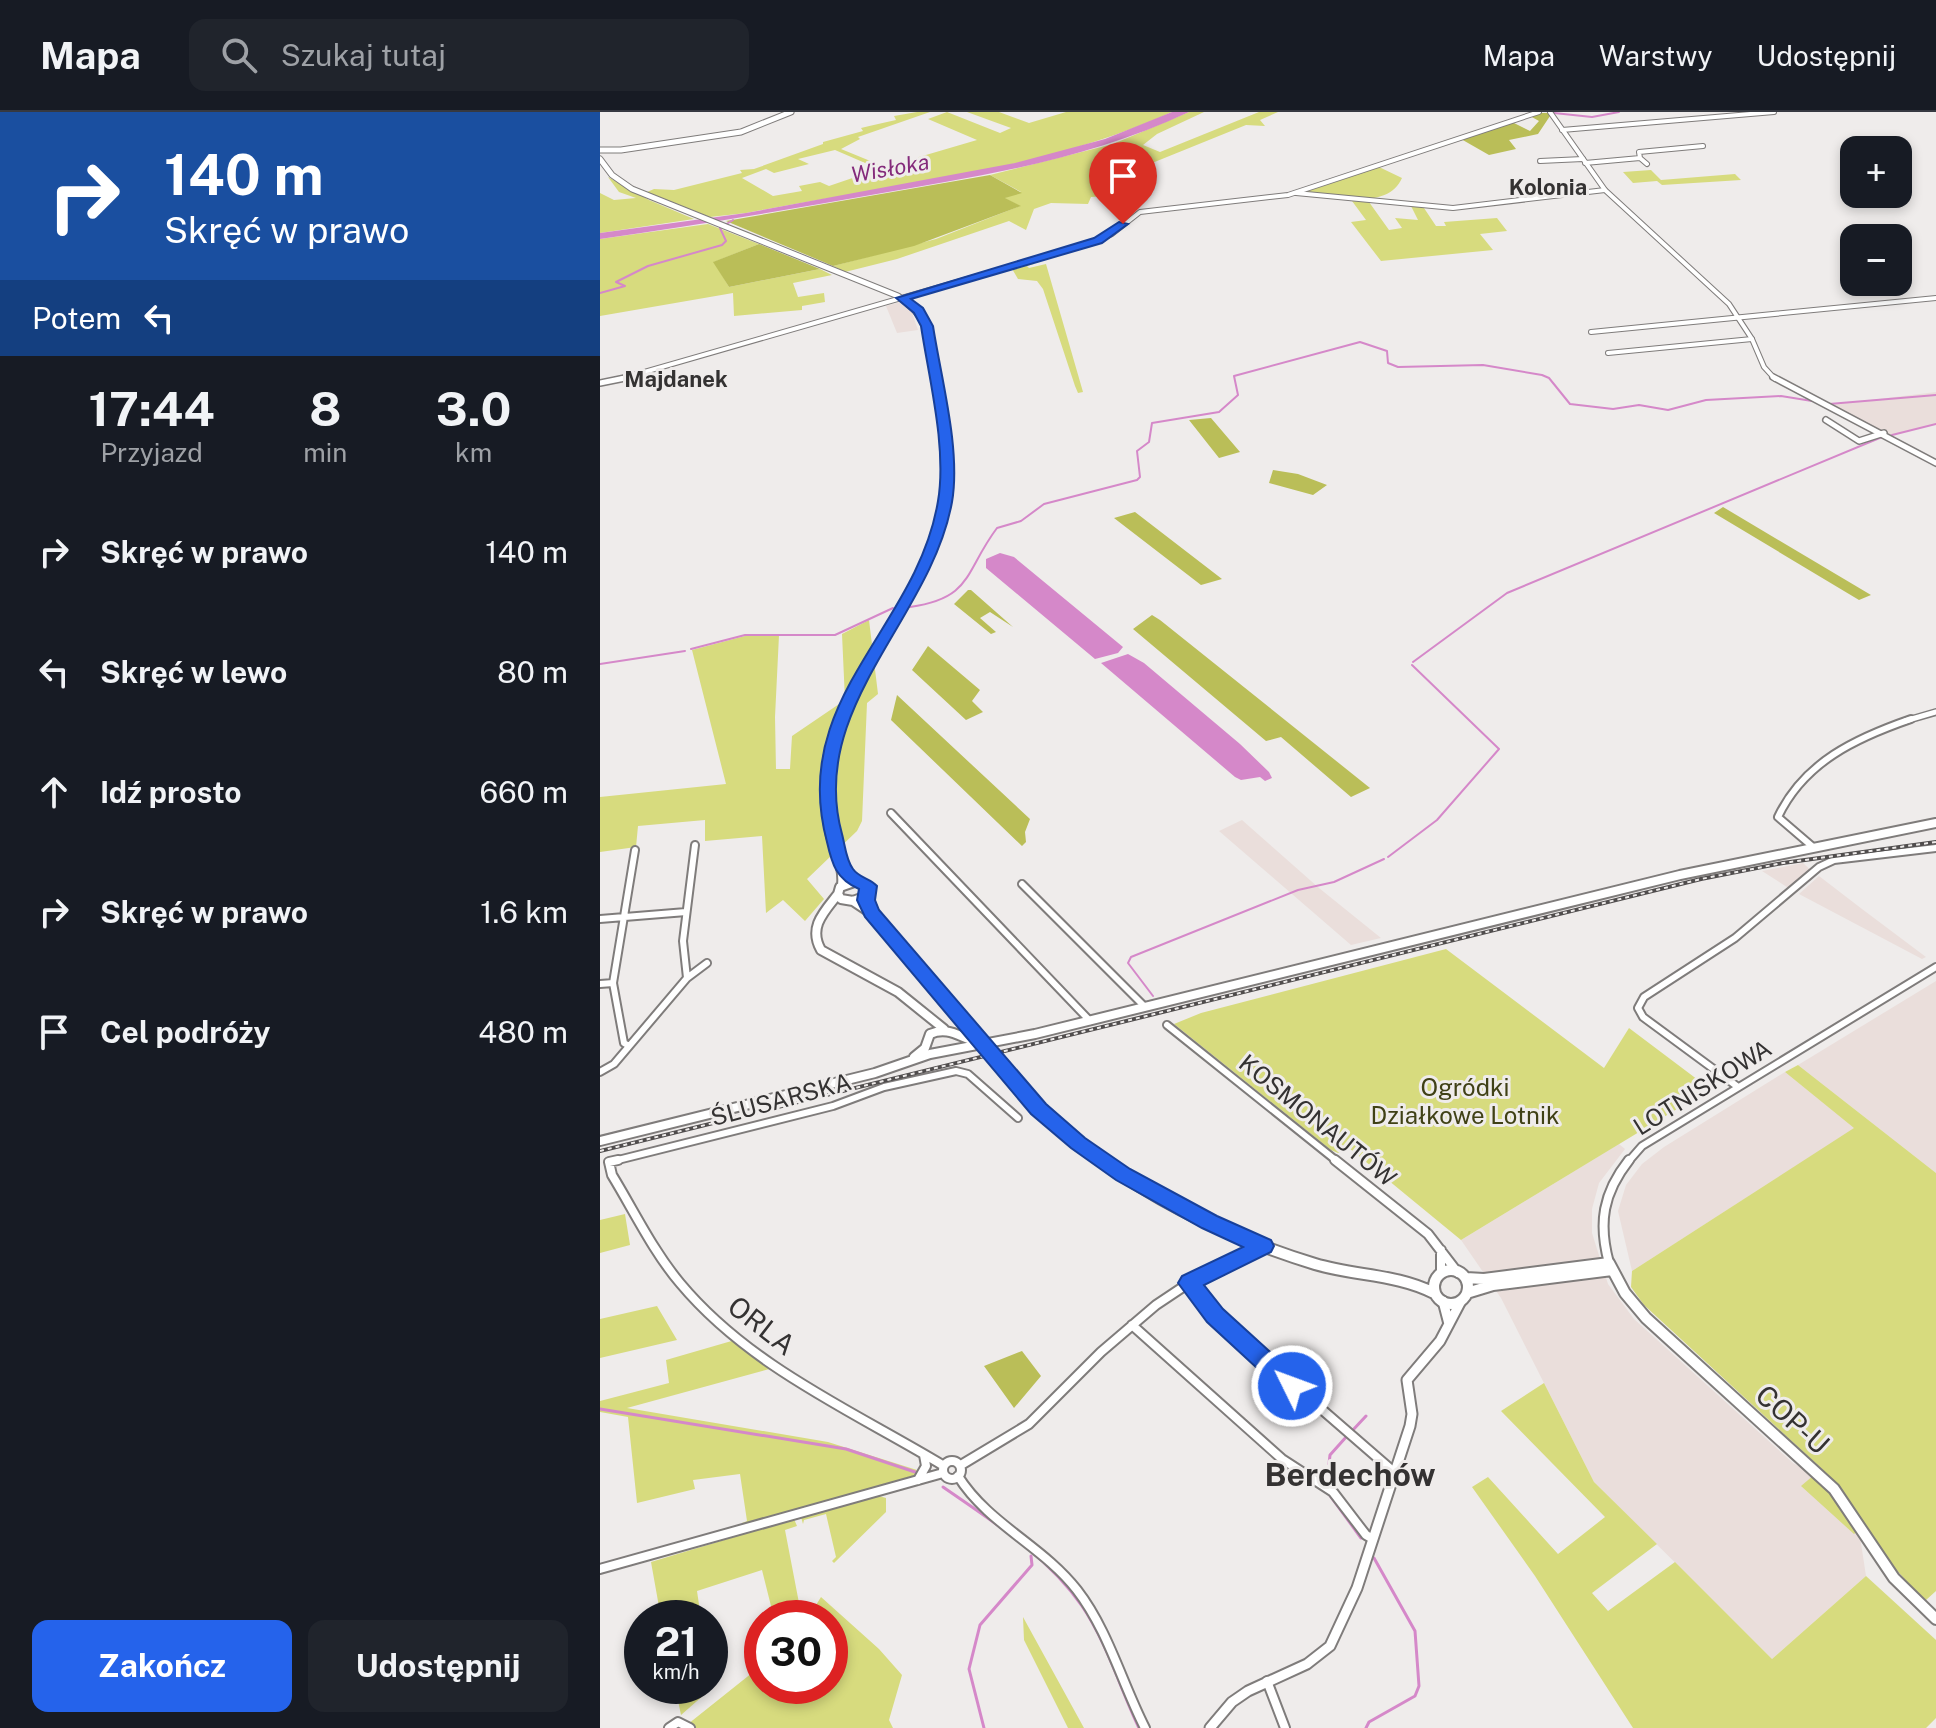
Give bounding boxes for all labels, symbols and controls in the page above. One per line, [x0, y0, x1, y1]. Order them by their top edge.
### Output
search box [189, 19, 749, 91]
text: Mapa [40, 33, 141, 78]
icon: search [217, 33, 261, 77]
text: Szukaj tutaj [281, 37, 446, 73]
text: Mapa [1483, 39, 1555, 72]
text: Warstwy [1599, 39, 1713, 72]
text: Udostępnij [1757, 39, 1896, 72]
map controls [1840, 136, 1912, 296]
button: + [1840, 136, 1912, 208]
text: 140 m [164, 142, 324, 208]
pin [1089, 142, 1157, 224]
icon: right [32, 144, 136, 248]
water label: Wisłoka [849, 148, 931, 188]
icon: arrive [1101, 154, 1145, 198]
district label: Kolonia [1509, 174, 1587, 200]
text: Skręć w prawo [164, 209, 409, 251]
button: − [1840, 224, 1912, 296]
icon: left [137, 296, 181, 340]
text: Potem [32, 300, 121, 336]
district label: Majdanek [624, 366, 728, 392]
text: 17:44 [88, 380, 215, 437]
text: 8 [309, 380, 341, 437]
text: 3.0 [436, 380, 512, 437]
text: Przyjazd [101, 437, 203, 468]
text: min [303, 437, 347, 468]
text: km [455, 437, 492, 468]
icon: right [32, 530, 76, 574]
text: Skręć w prawo [100, 534, 308, 570]
text: 140 m [485, 534, 568, 570]
icon: left [32, 650, 76, 694]
text: Skręć w lewo [100, 654, 287, 690]
text: 80 m [497, 654, 568, 690]
icon: ahead [32, 770, 76, 814]
text: Idź prosto [100, 774, 241, 810]
text: 660 m [479, 774, 568, 810]
icon: right [32, 890, 76, 934]
text: Skręć w prawo [100, 894, 308, 930]
text: 1.6 km [480, 894, 568, 930]
icon: arrive [32, 1010, 76, 1054]
text: Cel podróży [100, 1014, 270, 1050]
text: 480 m [478, 1014, 568, 1050]
street label: LOTNISKOWA [1628, 1033, 1776, 1141]
street label: KOSMONAUTÓW [1234, 1048, 1402, 1192]
street label: ŚLUSARSKA [708, 1067, 854, 1131]
park label: Ogródki Działkowe Lotnik [1371, 1073, 1559, 1129]
street label: ORLA [722, 1289, 802, 1361]
position arrow [1250, 1344, 1334, 1428]
street label: COP-U [1750, 1378, 1836, 1460]
district label: Berdechów [1264, 1456, 1436, 1493]
speed limit sign: 30 [744, 1600, 848, 1704]
text: 21 [655, 1618, 697, 1665]
button: Zakończ [32, 1620, 292, 1712]
button: Udostępnij [308, 1620, 568, 1712]
text: km/h [652, 1660, 700, 1684]

